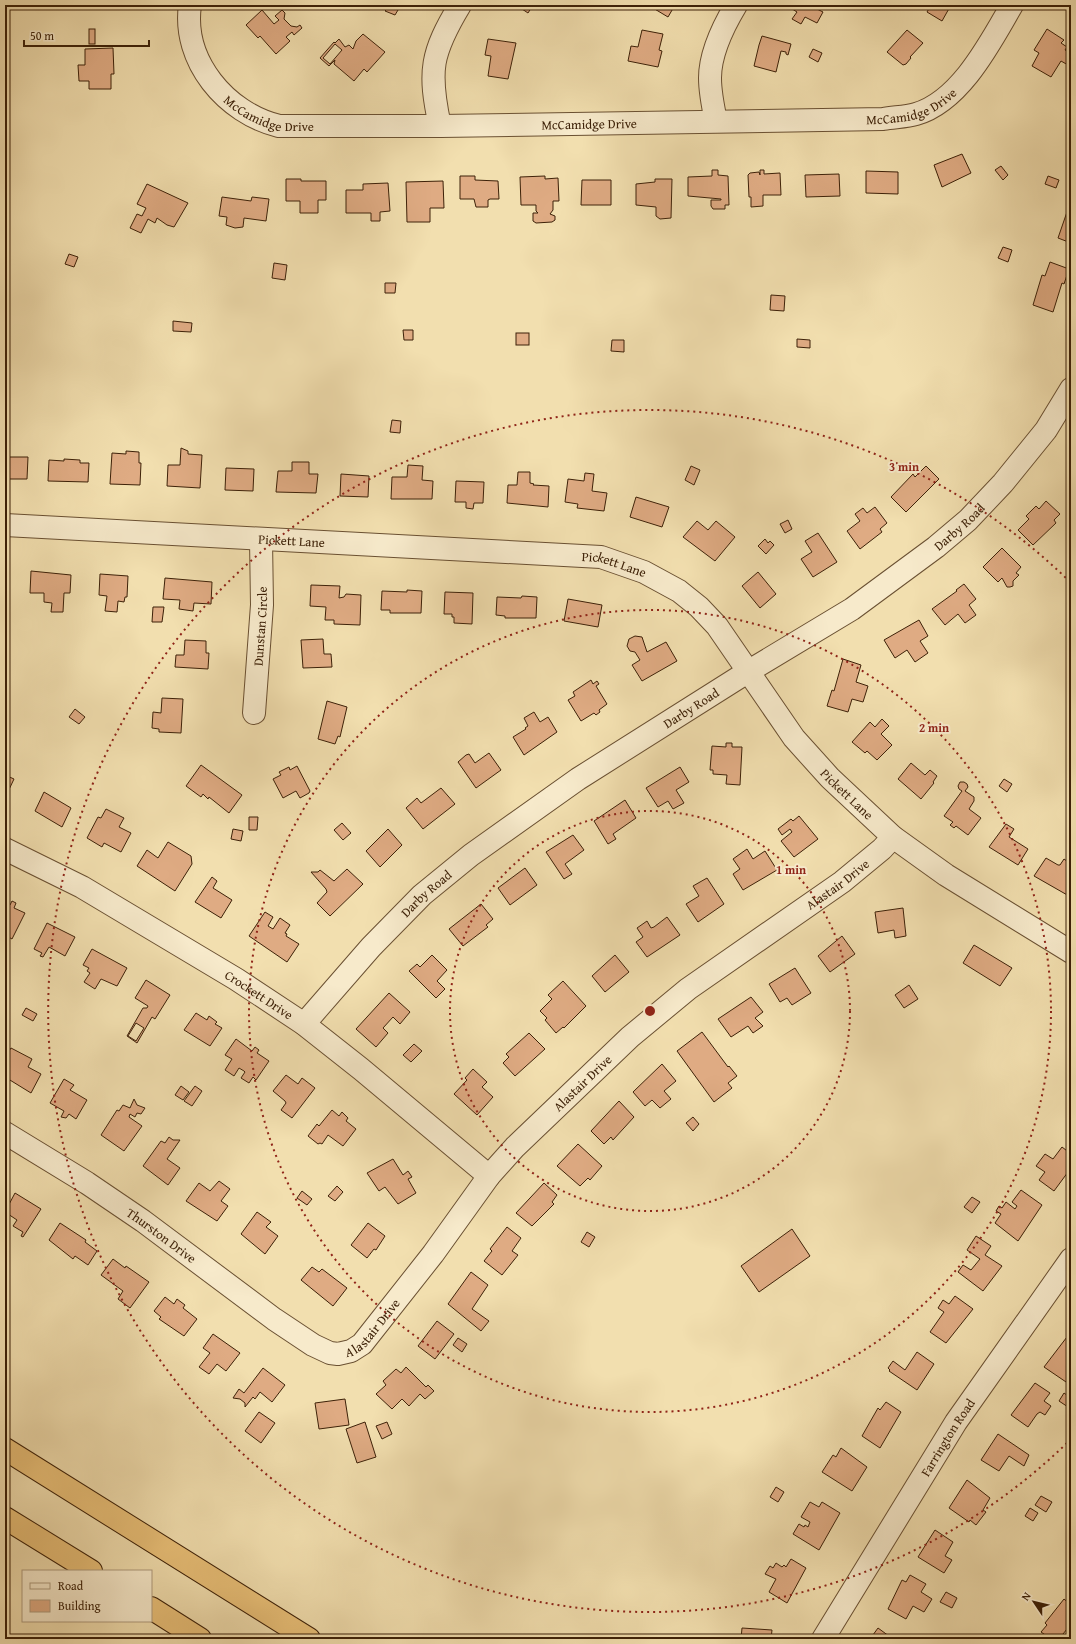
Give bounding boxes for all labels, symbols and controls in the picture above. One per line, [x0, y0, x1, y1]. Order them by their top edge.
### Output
scale bar [24, 22, 149, 48]
text: 50 m [30, 27, 54, 44]
street label: McCamidge Drive [866, 83, 961, 129]
street label: McCamidge Drive [220, 90, 314, 136]
street label: McCamidge Drive [541, 113, 637, 134]
text: 3 min [889, 458, 919, 475]
street label: Darby Road [929, 499, 989, 555]
street label: Pickett Lane [258, 529, 325, 552]
street label: Pickett Lane [581, 546, 649, 582]
street label: Dunstan Circle [248, 586, 272, 667]
street label: Darby Road [659, 683, 723, 732]
text: 2 min [919, 719, 949, 736]
street label: Pickett Lane [816, 764, 878, 824]
street label: Alastair Drive [802, 854, 873, 914]
text: 1 min [776, 861, 806, 878]
street label: Darby Road [396, 865, 456, 921]
street label: Crockett Drive [221, 965, 297, 1024]
centre of rings [643, 1004, 657, 1018]
street label: Alastair Drive [549, 1050, 616, 1115]
street label: Thurston Drive [123, 1203, 200, 1267]
street label: Alastair Drive [343, 1294, 404, 1362]
street label: Farrington Road [916, 1395, 979, 1480]
legend [22, 1570, 152, 1622]
text: Road [58, 1577, 84, 1594]
north arrow [1014, 1582, 1054, 1622]
text: N [1017, 1588, 1035, 1604]
text: Building [58, 1597, 101, 1614]

